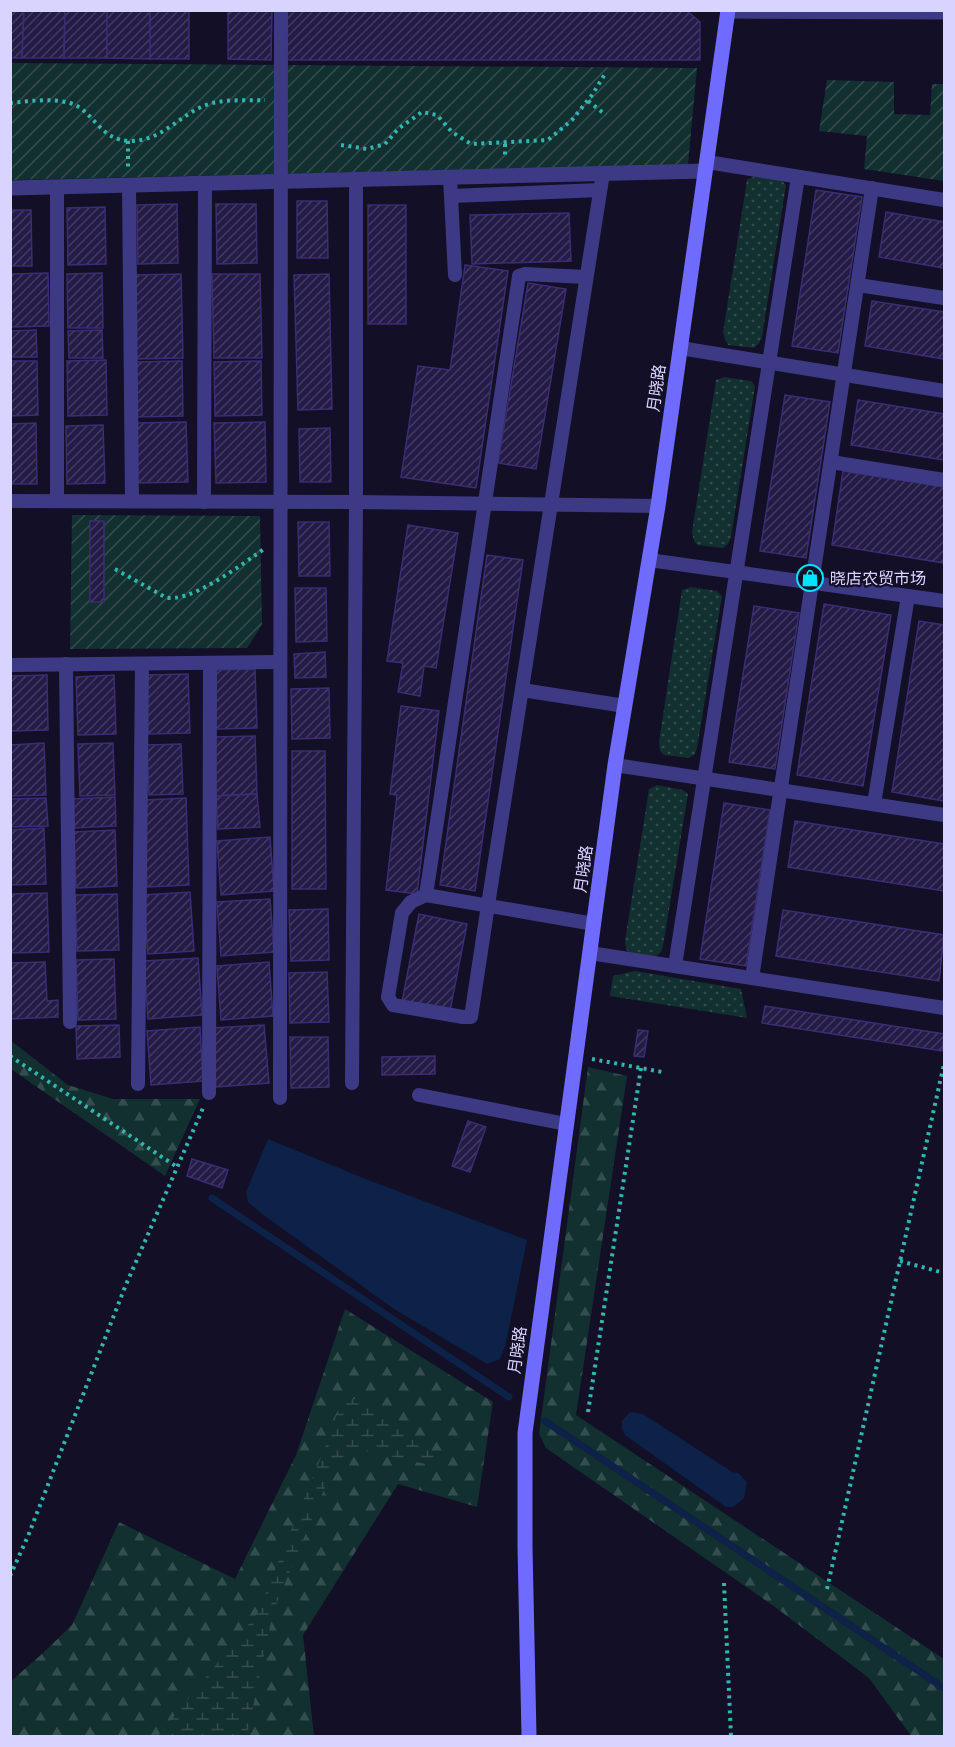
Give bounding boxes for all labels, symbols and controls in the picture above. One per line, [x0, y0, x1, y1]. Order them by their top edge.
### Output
street label: 月晓路 [645, 363, 668, 413]
shop icon: 晓店农贸市场 [795, 563, 825, 593]
place label: 晓店农贸市场 [830, 570, 926, 587]
street label: 月晓路 [572, 844, 595, 894]
street label: 月晓路 [506, 1325, 529, 1375]

